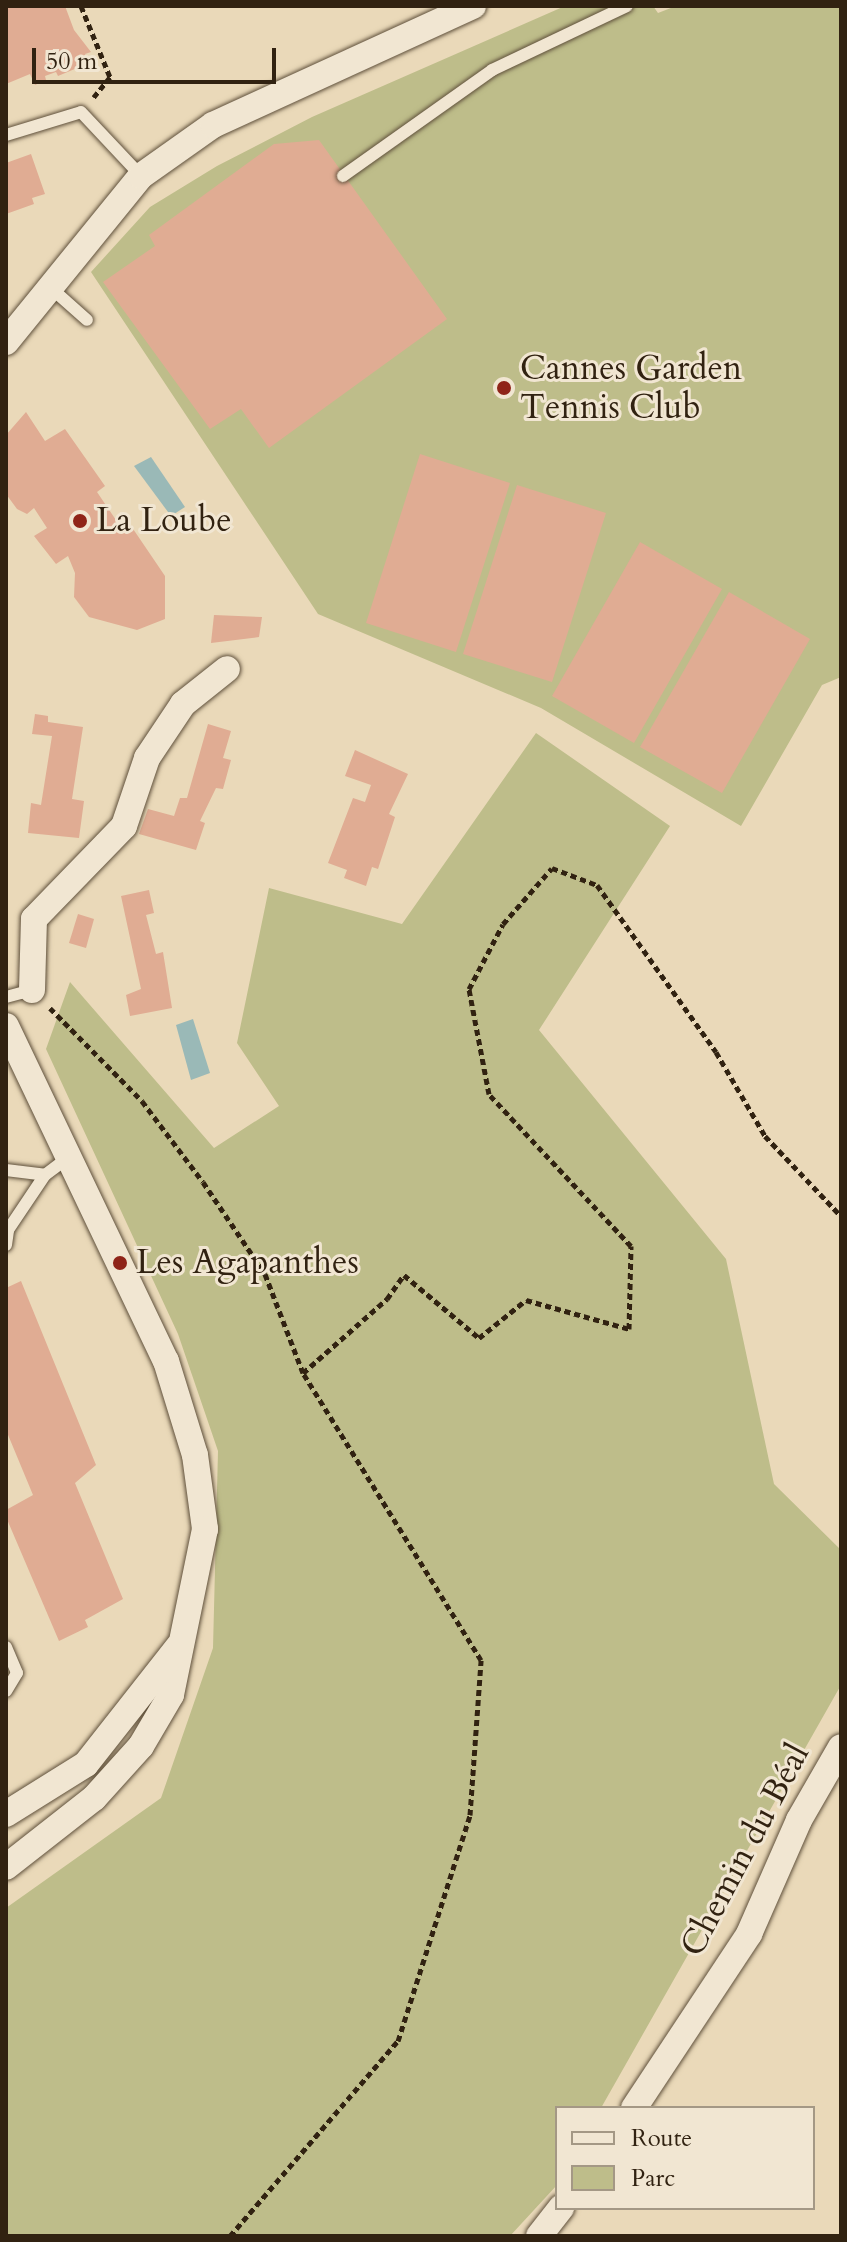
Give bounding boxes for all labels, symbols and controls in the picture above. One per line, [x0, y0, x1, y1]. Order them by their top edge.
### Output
scale bar [36, 32, 280, 82]
text: 50 m [46, 45, 97, 78]
place label: Cannes Garden Tennis Club [520, 348, 742, 428]
marker: Cannes Garden Tennis Club [495, 379, 513, 397]
place label: La Loube [96, 501, 232, 541]
marker: La Loube [71, 512, 89, 530]
place label: Les Agapanthes [136, 1243, 359, 1283]
marker: Les Agapanthes [111, 1254, 129, 1272]
street label: Chemin du Béal [672, 1737, 818, 1963]
legend [555, 2106, 815, 2210]
text: Route [631, 2122, 692, 2155]
text: Parc [631, 2162, 675, 2195]

